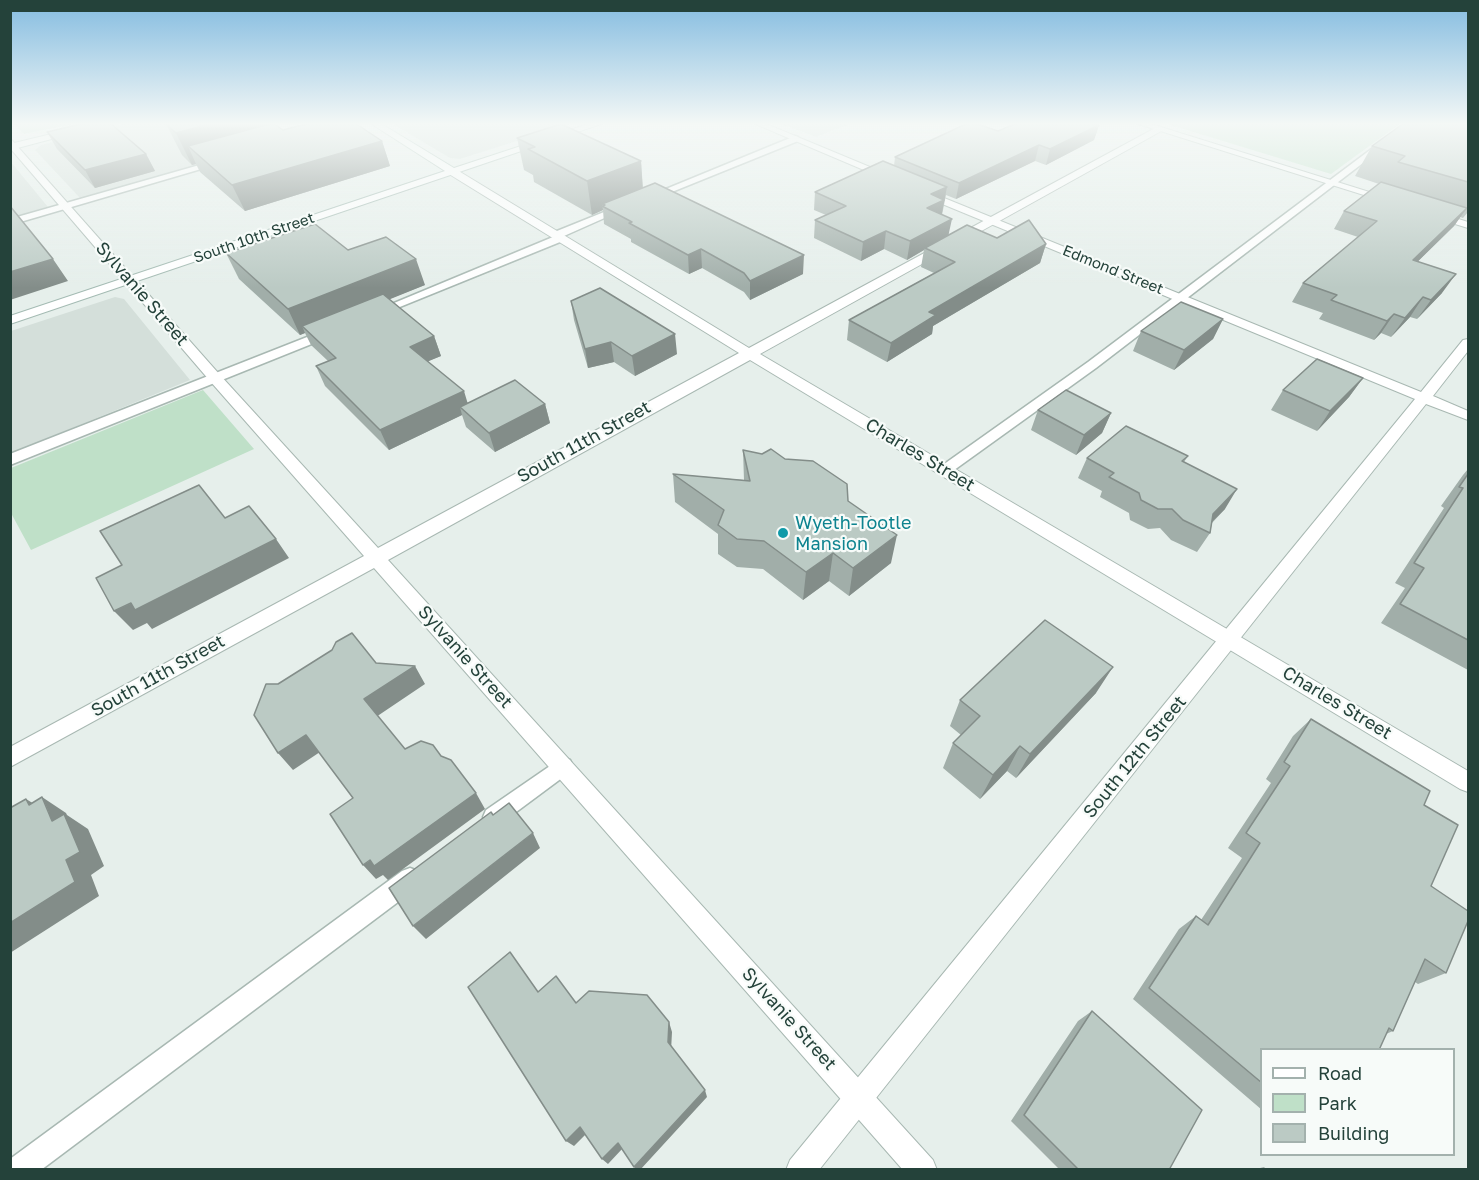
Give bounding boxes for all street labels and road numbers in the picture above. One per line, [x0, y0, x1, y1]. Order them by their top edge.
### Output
street label: South 10th Street [191, 209, 317, 267]
street label: Sylvanie Street [91, 238, 193, 350]
street label: Edmond Street [1060, 242, 1166, 298]
street label: South 11th Street [513, 396, 655, 488]
street label: Charles Street [861, 414, 979, 496]
street label: Sylvanie Street [413, 601, 517, 713]
street label: South 11th Street [87, 630, 229, 722]
street label: Charles Street [1278, 662, 1396, 744]
street label: South 12th Street [1079, 691, 1191, 823]
street label: Sylvanie Street [737, 963, 841, 1075]

